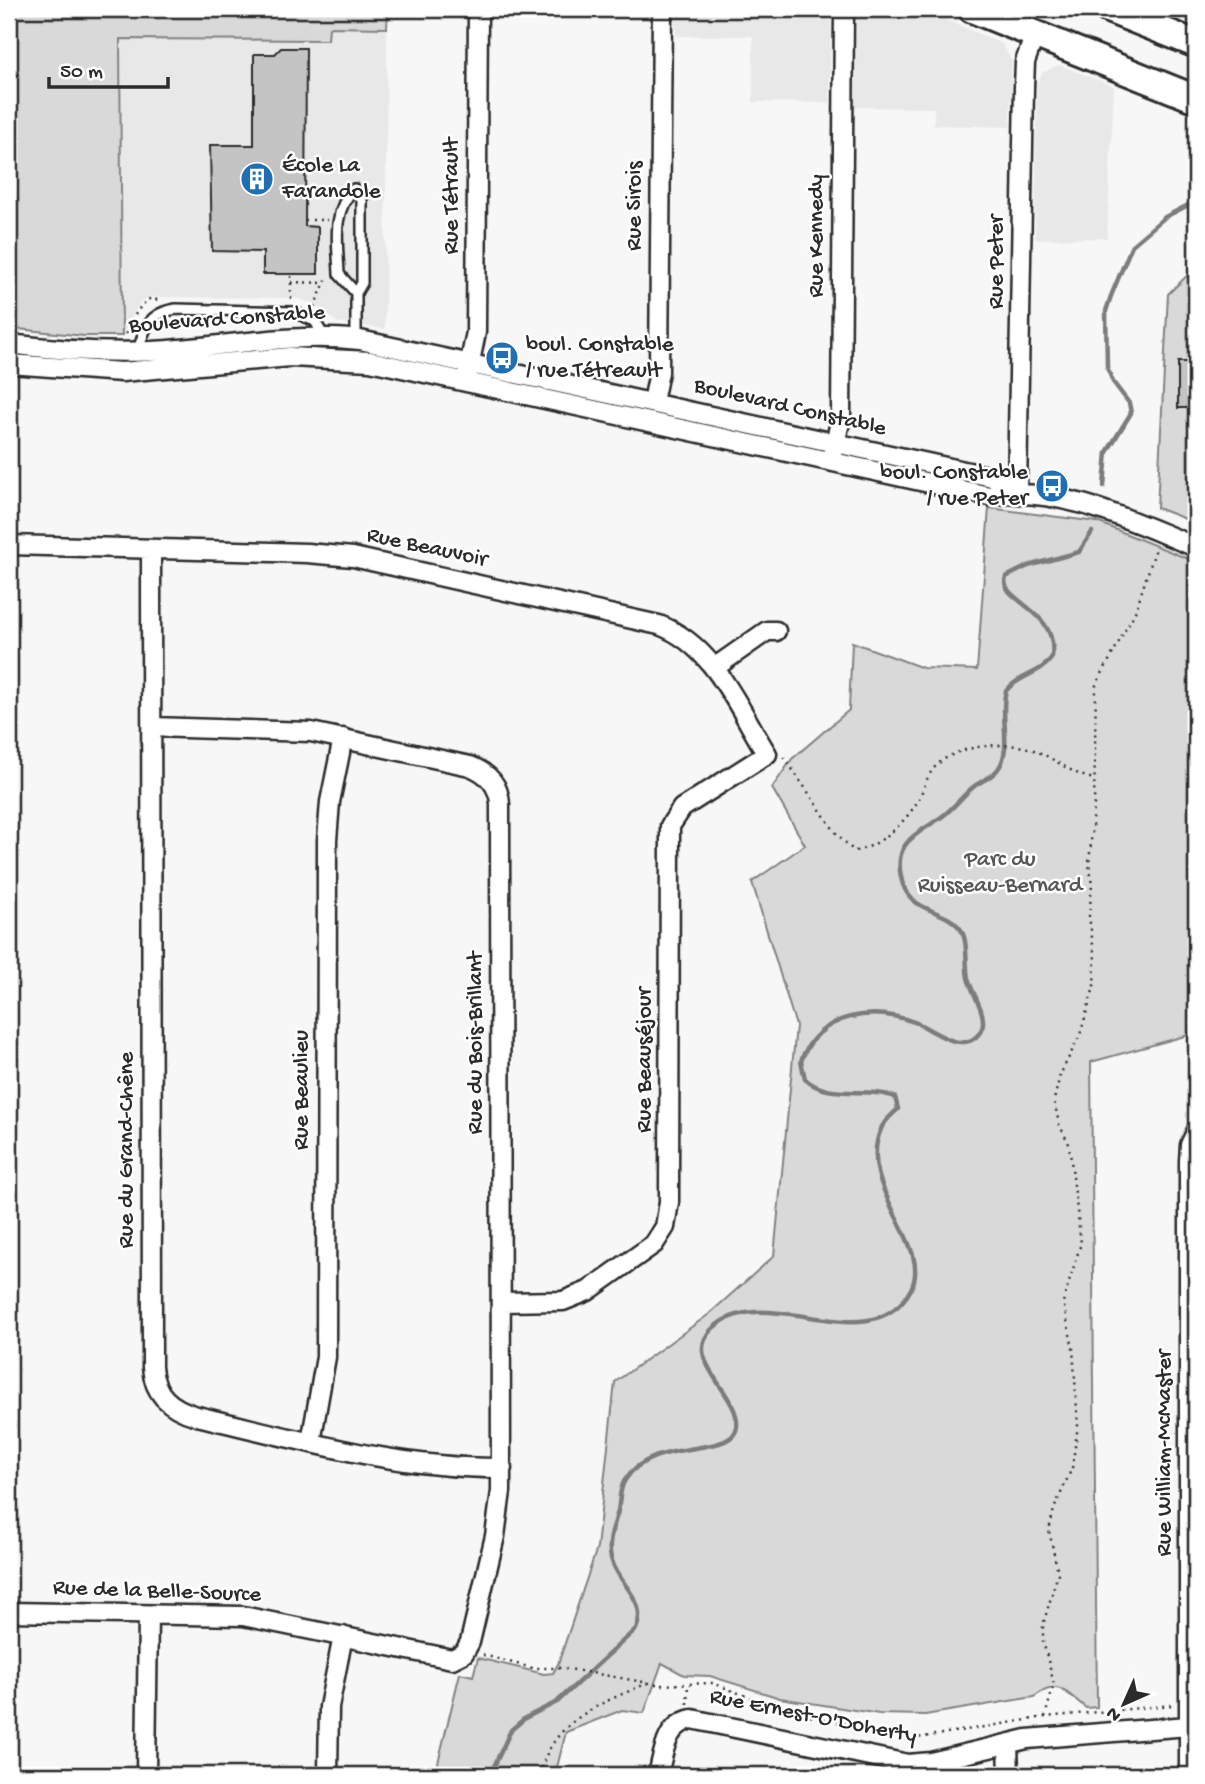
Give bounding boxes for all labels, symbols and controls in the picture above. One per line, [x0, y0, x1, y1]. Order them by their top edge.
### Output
scale bar [49, 46, 168, 90]
text: 50 m [60, 61, 103, 86]
street label: Rue Tétrault [439, 136, 466, 254]
place label: École La Farandole [281, 153, 382, 206]
building icon: École La Farandole [238, 160, 276, 198]
street label: Rue Sirois [622, 161, 649, 251]
street label: Rue Kennedy [804, 174, 831, 298]
street label: Rue Peter [984, 213, 1011, 309]
street label: Boulevard Constable [127, 300, 327, 340]
place label: boul. Constable / rue Tétreault [526, 332, 675, 385]
bus stop icon: boul. Constable / rue Tétreault [483, 339, 521, 377]
street label: Boulevard Constable [690, 373, 890, 444]
place label: boul. Constable / rue Peter [880, 460, 1030, 513]
bus stop icon: boul. Constable / rue Peter [1033, 467, 1071, 505]
street label: Rue Beauvoir [364, 522, 492, 574]
park label: Parc du Ruisseau-Bernard [918, 847, 1084, 900]
street label: Rue du Bois-Brillant [463, 950, 490, 1134]
street label: Rue Beauséjour [632, 986, 659, 1133]
street label: Rue Beaulieu [289, 1030, 316, 1150]
street label: Rue du Grand-Chêne [114, 1051, 141, 1248]
street label: Rue William-McMaster [1152, 1348, 1179, 1556]
street label: Rue de la Belle-Source [52, 1575, 263, 1609]
north arrow [1090, 1668, 1160, 1738]
street label: Rue Ernest-O'Doherty [707, 1684, 919, 1750]
text: N [1102, 1701, 1127, 1726]

